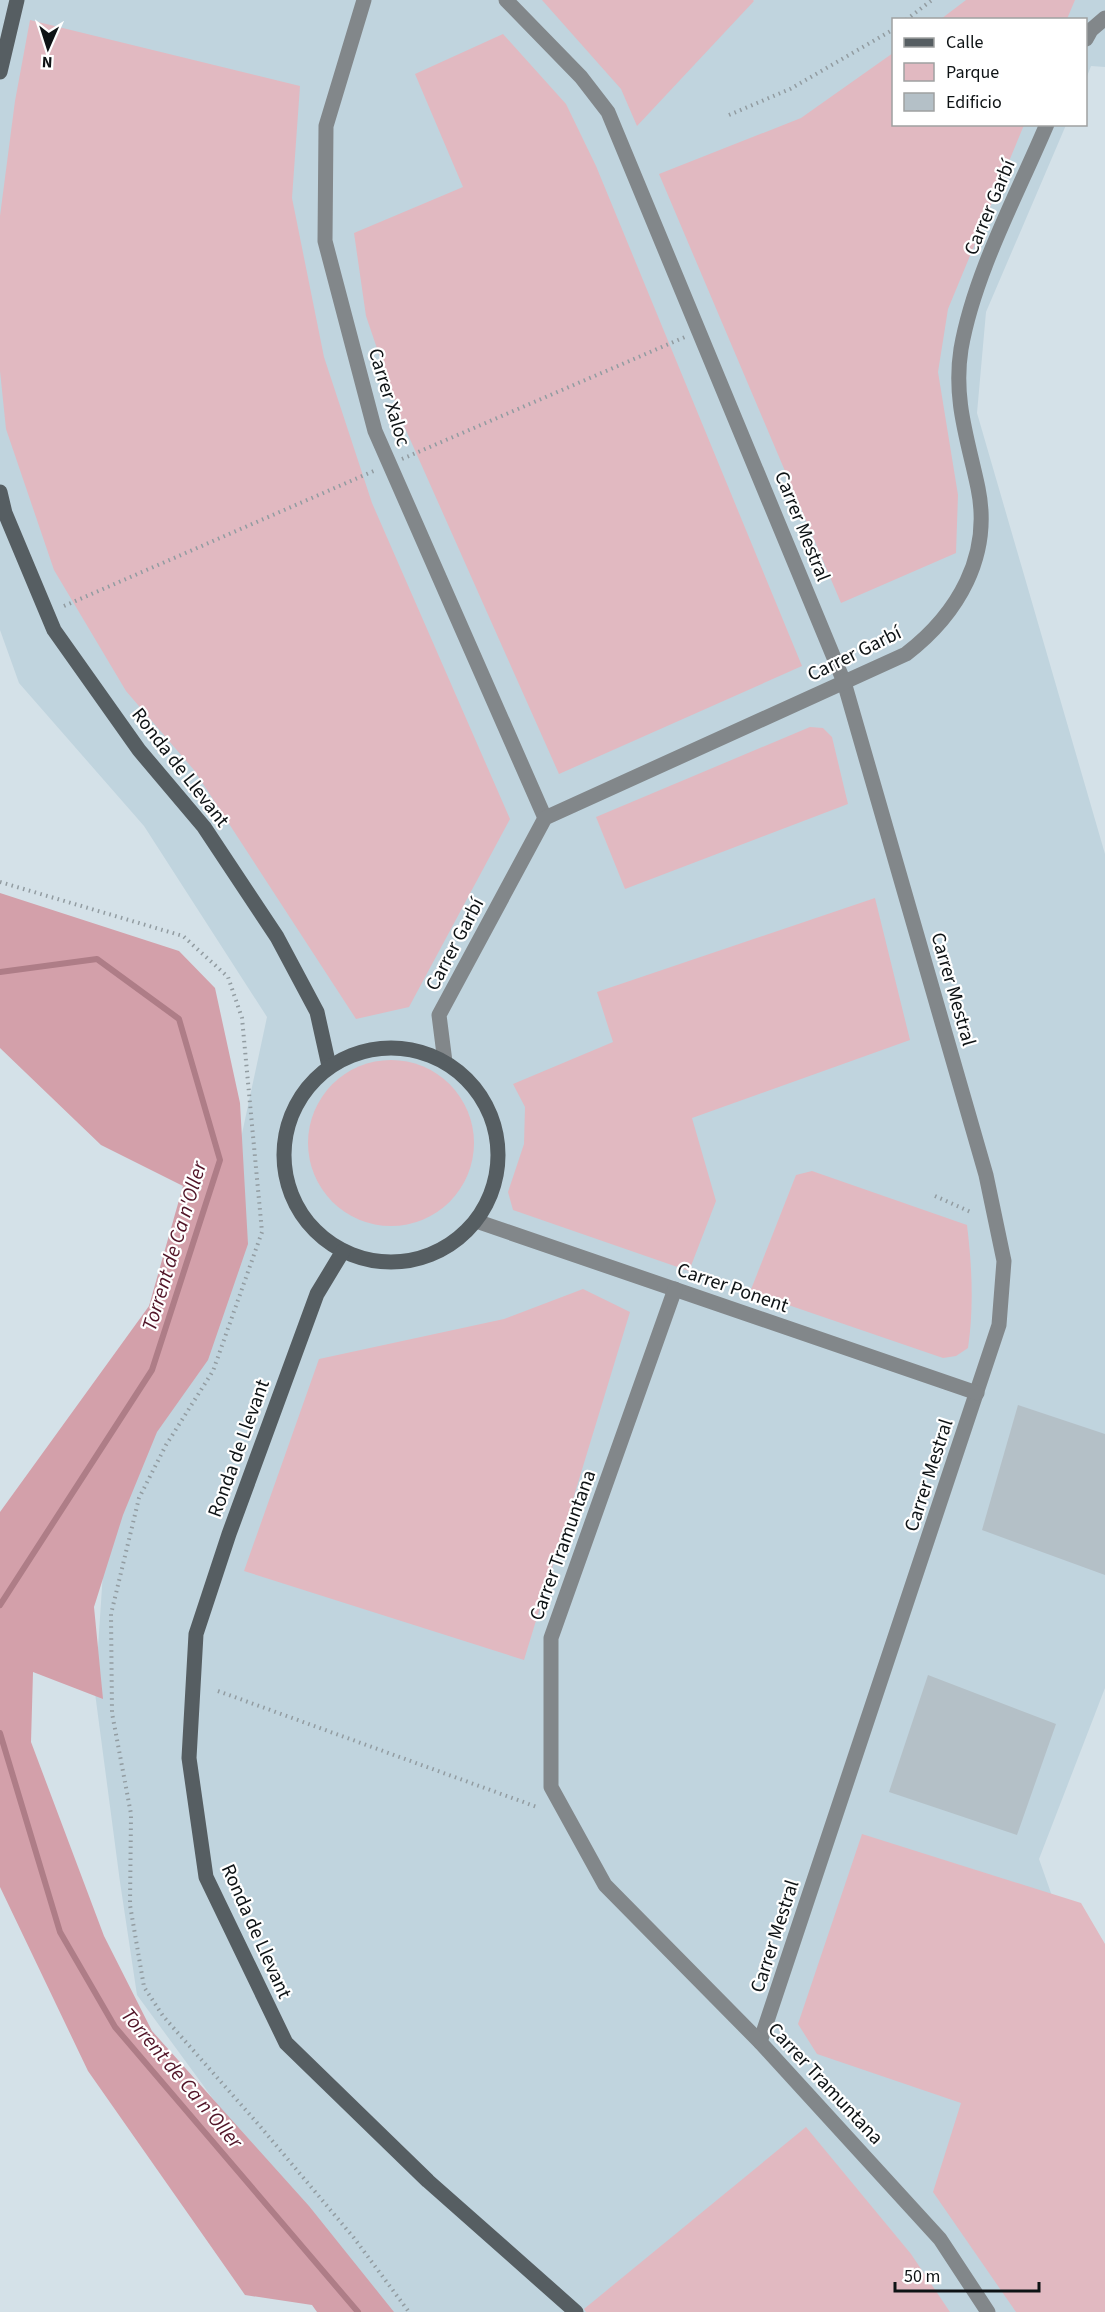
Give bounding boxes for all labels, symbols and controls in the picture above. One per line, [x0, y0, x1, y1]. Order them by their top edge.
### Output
north arrow [18, 18, 78, 78]
legend [892, 18, 1087, 126]
text: Calle [946, 30, 984, 55]
text: N [41, 51, 53, 73]
text: Parque [946, 60, 999, 85]
text: Edificio [946, 90, 1002, 115]
street label: Carrer Garbí [957, 154, 1023, 260]
street label: Carrer Xaloc [361, 345, 417, 450]
street label: Carrer Mestral [767, 467, 837, 586]
street label: Carrer Garbí [803, 619, 907, 689]
street label: Ronda de Llevant [125, 702, 236, 833]
street label: Carrer Garbí [419, 892, 492, 996]
street label: Carrer Mestral [923, 929, 983, 1049]
water label: Torrent de Ca n'Oller [134, 1157, 214, 1334]
street label: Carrer Ponent [673, 1256, 792, 1320]
street label: Ronda de Llevant [201, 1375, 277, 1521]
street label: Carrer Mestral [898, 1415, 960, 1535]
street label: Carrer Tramuntana [523, 1466, 603, 1624]
street label: Ronda de Llevant [214, 1860, 298, 2003]
street label: Carrer Mestral [744, 1876, 806, 1996]
water label: Torrent de Ca n'Oller [114, 2001, 251, 2156]
street label: Carrer Tramuntana [761, 2016, 889, 2151]
scale bar [895, 2255, 1039, 2293]
text: 50 m [904, 2264, 940, 2289]

